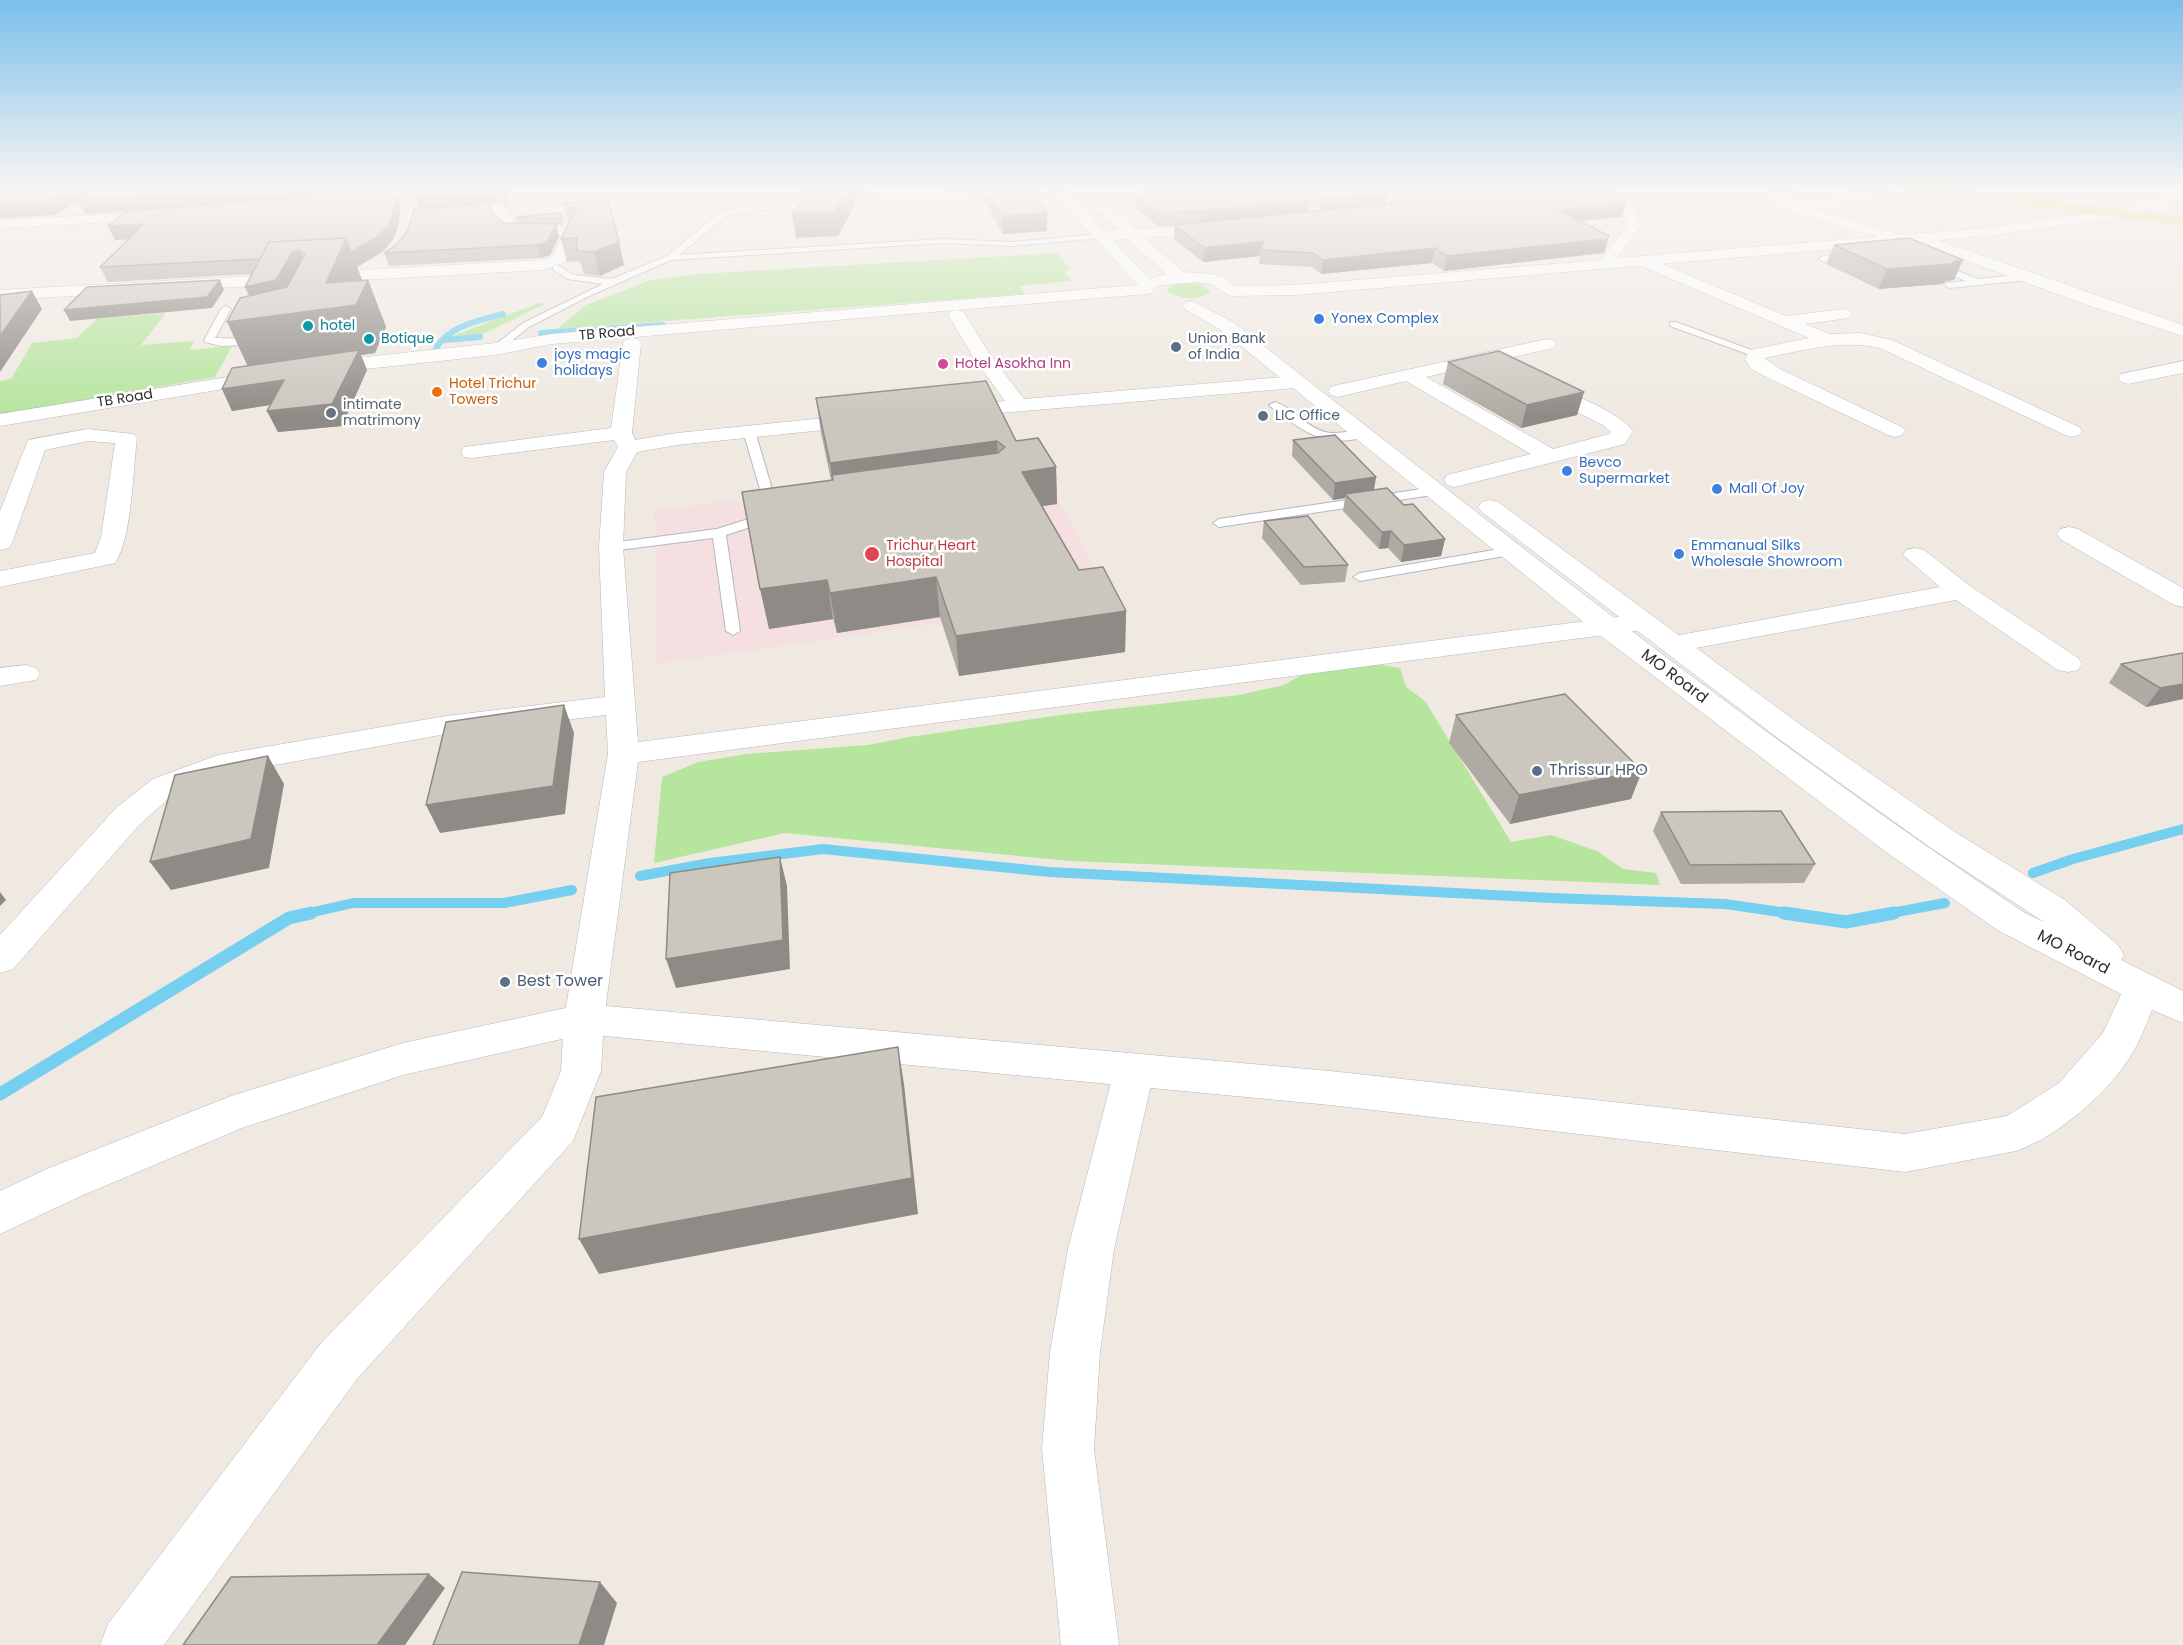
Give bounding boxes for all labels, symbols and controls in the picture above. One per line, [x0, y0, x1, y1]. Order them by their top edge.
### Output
place label: Yonex Complex [1331, 311, 1439, 327]
marker: Yonex Complex [1312, 312, 1326, 326]
place label: hotel [320, 318, 355, 334]
marker: hotel [301, 319, 315, 333]
street label: TB Road [578, 323, 636, 345]
place label: Botique [381, 331, 434, 347]
place label: Union Bank of India [1188, 331, 1266, 364]
marker: Botique [362, 332, 376, 346]
marker: Union Bank of India [1169, 340, 1183, 354]
place label: joys magic holidays [554, 347, 631, 380]
marker: joys magic holidays [535, 356, 549, 370]
place label: Hotel Asokha Inn [955, 356, 1071, 372]
marker: Hotel Asokha Inn [936, 357, 950, 371]
place label: Hotel Trichur Towers [449, 376, 536, 408]
marker: Hotel Trichur Towers [430, 385, 444, 399]
street label: TB Road [96, 386, 154, 412]
place label: intimate matrimony [343, 397, 421, 430]
marker: intimate matrimony [324, 406, 338, 420]
place label: LIC Office [1275, 408, 1340, 424]
marker: LIC Office [1256, 409, 1270, 423]
place label: Bevco Supermarket [1579, 455, 1670, 488]
marker: Bevco Supermarket [1560, 464, 1574, 478]
place label: Mall Of Joy [1729, 481, 1805, 497]
marker: Mall Of Joy [1710, 482, 1724, 496]
place label: Trichur Heart Hospital [886, 538, 976, 570]
place label: Emmanual Silks Wholesale Showroom [1691, 538, 1843, 570]
marker: Trichur Heart Hospital [863, 545, 881, 563]
marker: Emmanual Silks Wholesale Showroom [1672, 547, 1686, 561]
street label: MO Roard [1637, 646, 1711, 708]
place label: Thrissur HPO [1549, 761, 1648, 781]
marker: Thrissur HPO [1530, 764, 1544, 778]
street label: MO Roard [2034, 927, 2112, 979]
place label: Best Tower [517, 972, 603, 992]
marker: Best Tower [498, 975, 512, 989]

